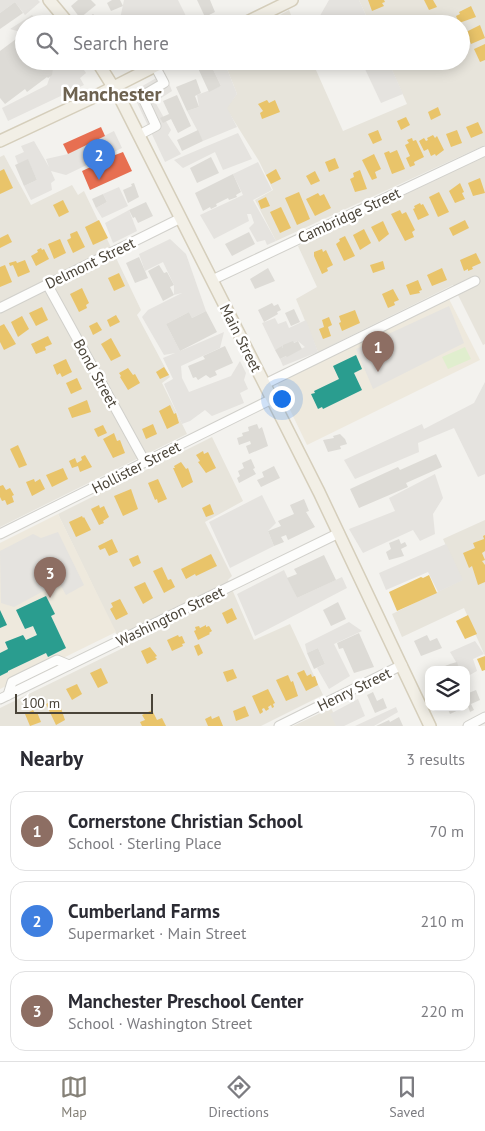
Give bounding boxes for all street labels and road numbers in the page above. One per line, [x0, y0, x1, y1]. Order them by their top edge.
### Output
street label: Cambridge Street [295, 183, 403, 247]
street label: Delmont Street [42, 233, 138, 293]
street label: Main Street [216, 301, 266, 375]
street label: Bond Street [69, 335, 123, 411]
street label: Hollister Street [88, 436, 184, 498]
street label: Washington Street [113, 582, 227, 650]
street label: Henry Street [314, 663, 394, 715]

